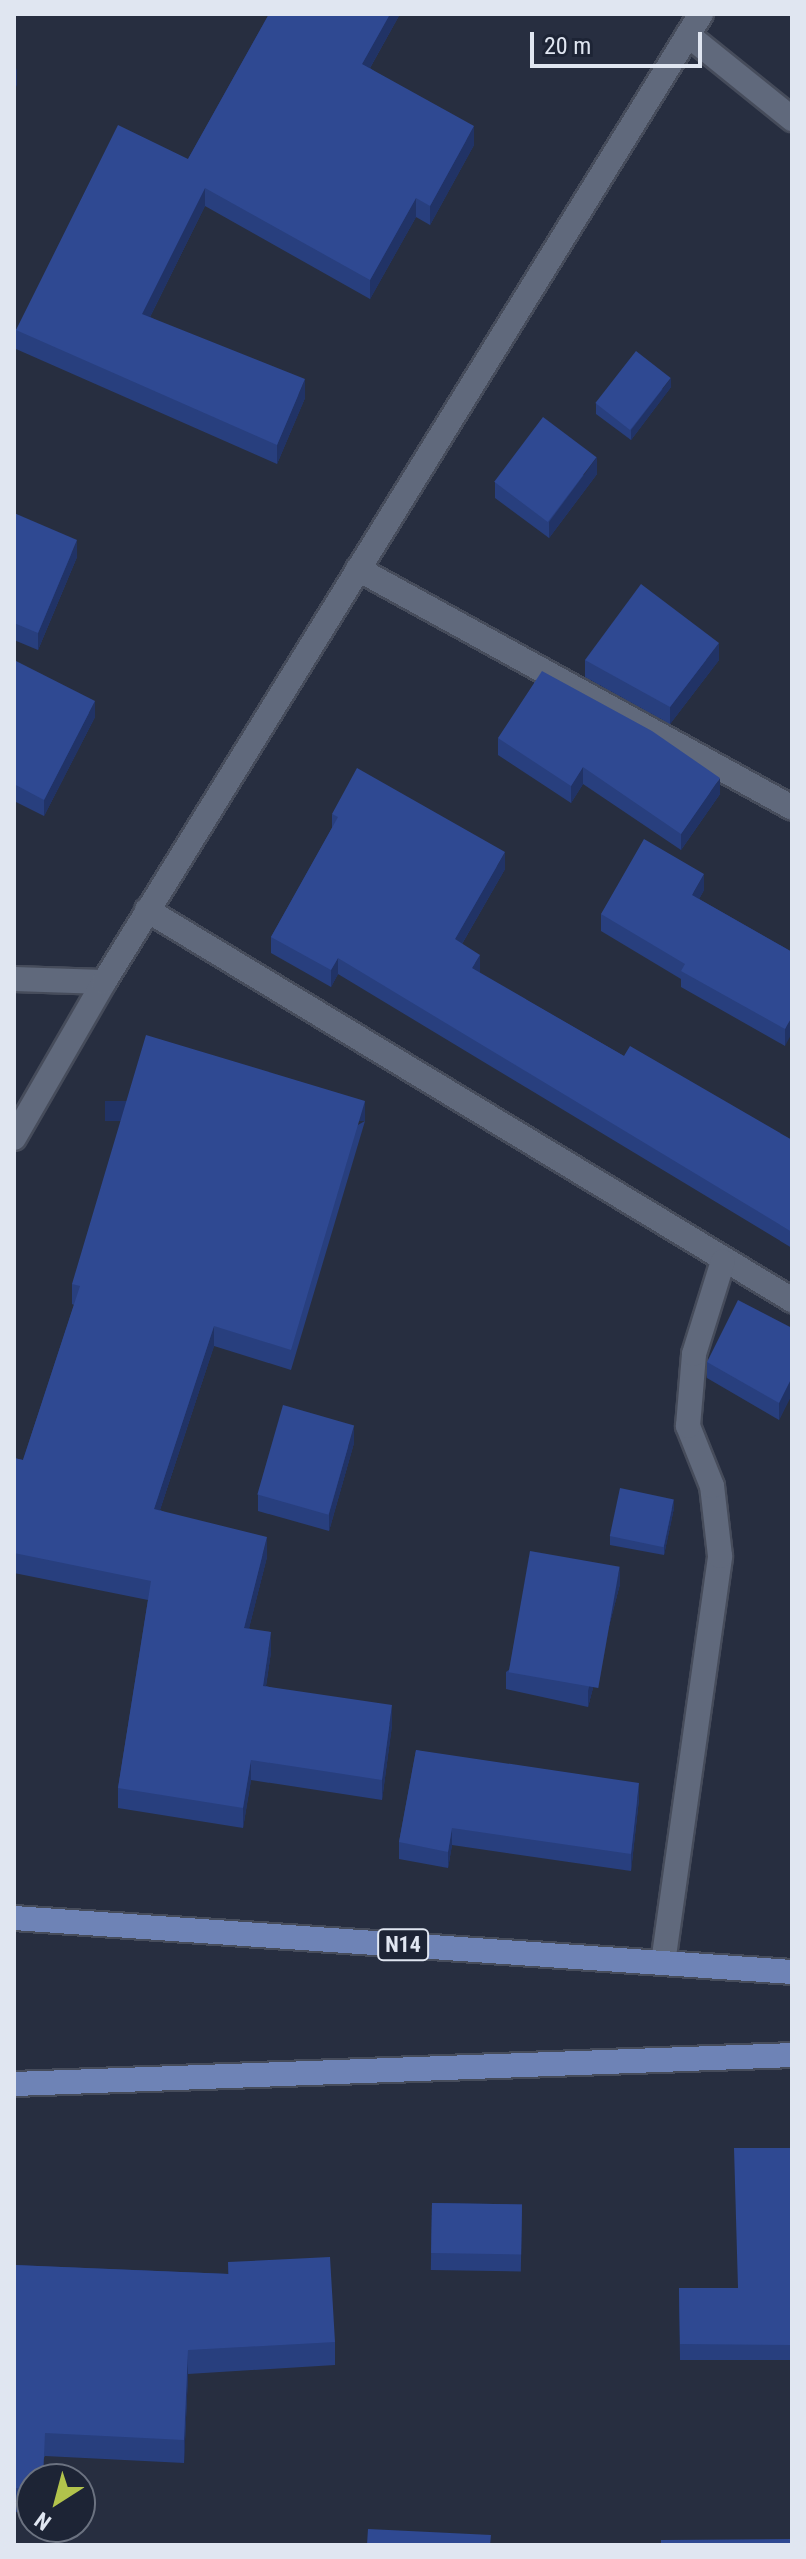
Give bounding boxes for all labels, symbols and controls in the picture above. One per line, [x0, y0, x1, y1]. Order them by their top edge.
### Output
scale bar [534, 16, 706, 66]
text: 20 m [544, 32, 591, 60]
road number: N14 [377, 1927, 429, 1963]
north arrow [16, 2463, 96, 2543]
text: N [30, 2507, 56, 2535]

